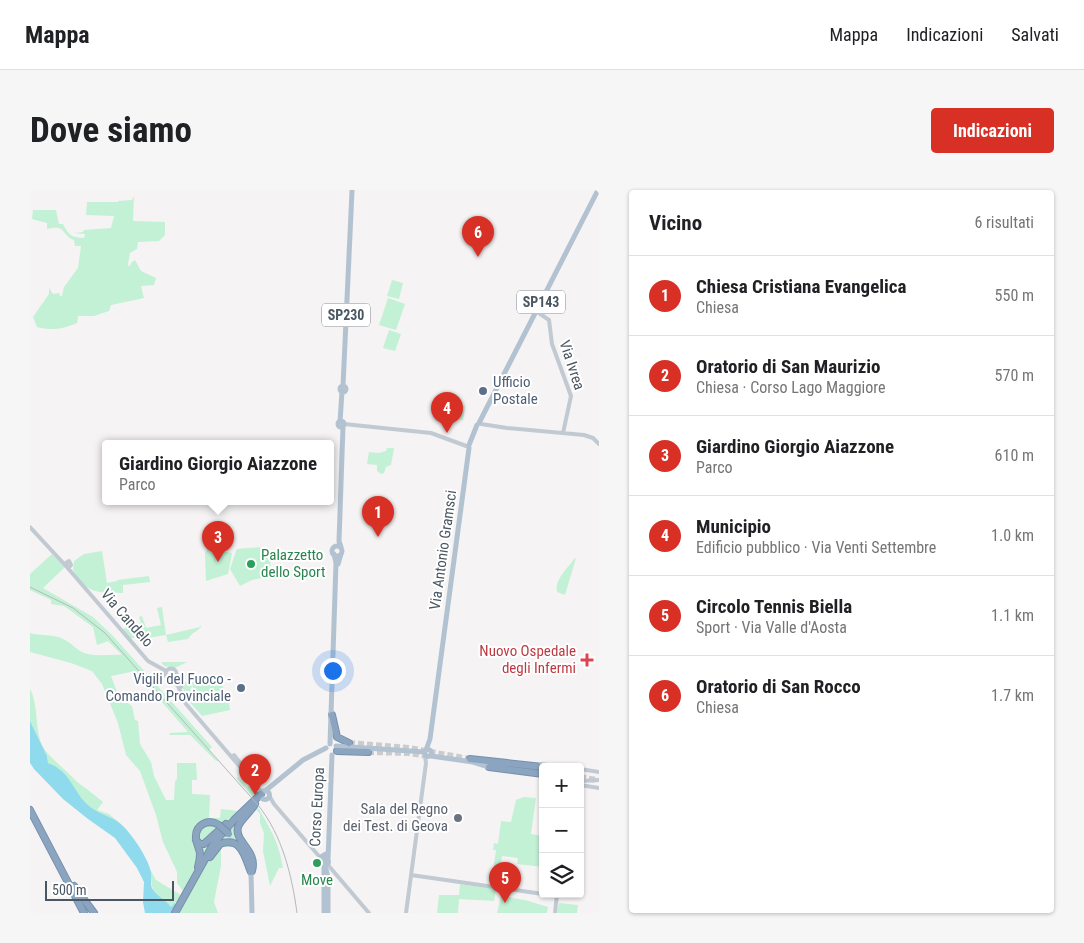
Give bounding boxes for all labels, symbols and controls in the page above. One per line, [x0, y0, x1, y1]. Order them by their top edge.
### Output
text: Mappa [25, 21, 90, 49]
text: Mappa [830, 24, 878, 45]
text: Indicazioni [906, 24, 983, 45]
text: Salvati [1011, 24, 1059, 45]
button: Indicazioni [931, 108, 1054, 153]
text: Dove siamo [30, 110, 192, 151]
text: Vicino [649, 211, 702, 235]
text: 6 risultati [974, 213, 1034, 232]
pin: 6 [462, 216, 494, 257]
text: Chiesa Cristiana Evangelica [696, 275, 907, 298]
text: 1 [661, 286, 669, 305]
text: 550 m [995, 286, 1034, 305]
road number: SP143 [517, 290, 565, 314]
text: Chiesa [696, 298, 739, 317]
road number: SP230 [322, 304, 370, 326]
street label: Via Ivrea [556, 338, 588, 392]
text: Oratorio di San Maurizio [696, 355, 880, 378]
text: 2 [661, 366, 669, 385]
text: 570 m [995, 366, 1034, 385]
place label: Ufficio Postale [493, 373, 538, 408]
text: Chiesa · Corso Lago Maggiore [696, 378, 885, 397]
marker: Ufficio Postale [477, 385, 489, 397]
pin: 4 [431, 392, 463, 433]
text: Giardino Giorgio Aiazzone [696, 435, 894, 458]
popup [102, 440, 334, 505]
text: 3 [661, 446, 669, 465]
text: 610 m [995, 446, 1034, 465]
text: Giardino Giorgio Aiazzone [119, 452, 317, 475]
text: Parco [696, 458, 733, 477]
text: Parco [119, 475, 156, 494]
street label: Via Antonio Gramsci [426, 489, 460, 611]
pin: 1 [362, 496, 394, 537]
text: Municipio [696, 515, 771, 538]
pin: 3 [202, 521, 234, 562]
text: 4 [661, 526, 669, 545]
text: 1.0 km [991, 526, 1034, 545]
text: Edificio pubblico · Via Venti Settembre [696, 538, 936, 557]
place label: Palazzetto dello Sport [261, 546, 325, 581]
marker: Palazzetto dello Sport [245, 558, 257, 570]
street label: Via Candelo [97, 585, 157, 651]
text: Circolo Tennis Biella [696, 595, 852, 618]
text: 5 [661, 606, 669, 625]
text: 1.1 km [991, 606, 1034, 625]
text: Sport · Via Valle d'Aosta [696, 618, 847, 637]
place label: Nuovo Ospedale degli Infermi [479, 642, 576, 677]
marker: Nuovo Ospedale degli Infermi [580, 653, 594, 667]
your location [320, 658, 346, 684]
place label: Vigili del Fuoco - Comando Provinciale [105, 670, 231, 705]
text: Oratorio di San Rocco [696, 675, 861, 698]
marker: Vigili del Fuoco - Comando Provinciale [235, 682, 247, 694]
text: 6 [661, 686, 669, 705]
text: 1.7 km [991, 686, 1034, 705]
text: Chiesa [696, 698, 739, 717]
pin: 2 [239, 754, 271, 795]
map controls [539, 763, 584, 898]
button: + [539, 763, 584, 808]
street label: Corso Europa [306, 767, 328, 847]
place label: Sala del Regno dei Test. di Geova [343, 800, 448, 835]
button: − [539, 808, 584, 853]
marker: Sala del Regno dei Test. di Geova [452, 812, 464, 824]
button: layers [539, 853, 584, 898]
marker: Move [311, 857, 323, 869]
pin: 5 [489, 862, 521, 903]
place label: Move [301, 871, 333, 889]
scale bar [45, 878, 174, 901]
text: 500 m [52, 882, 87, 898]

